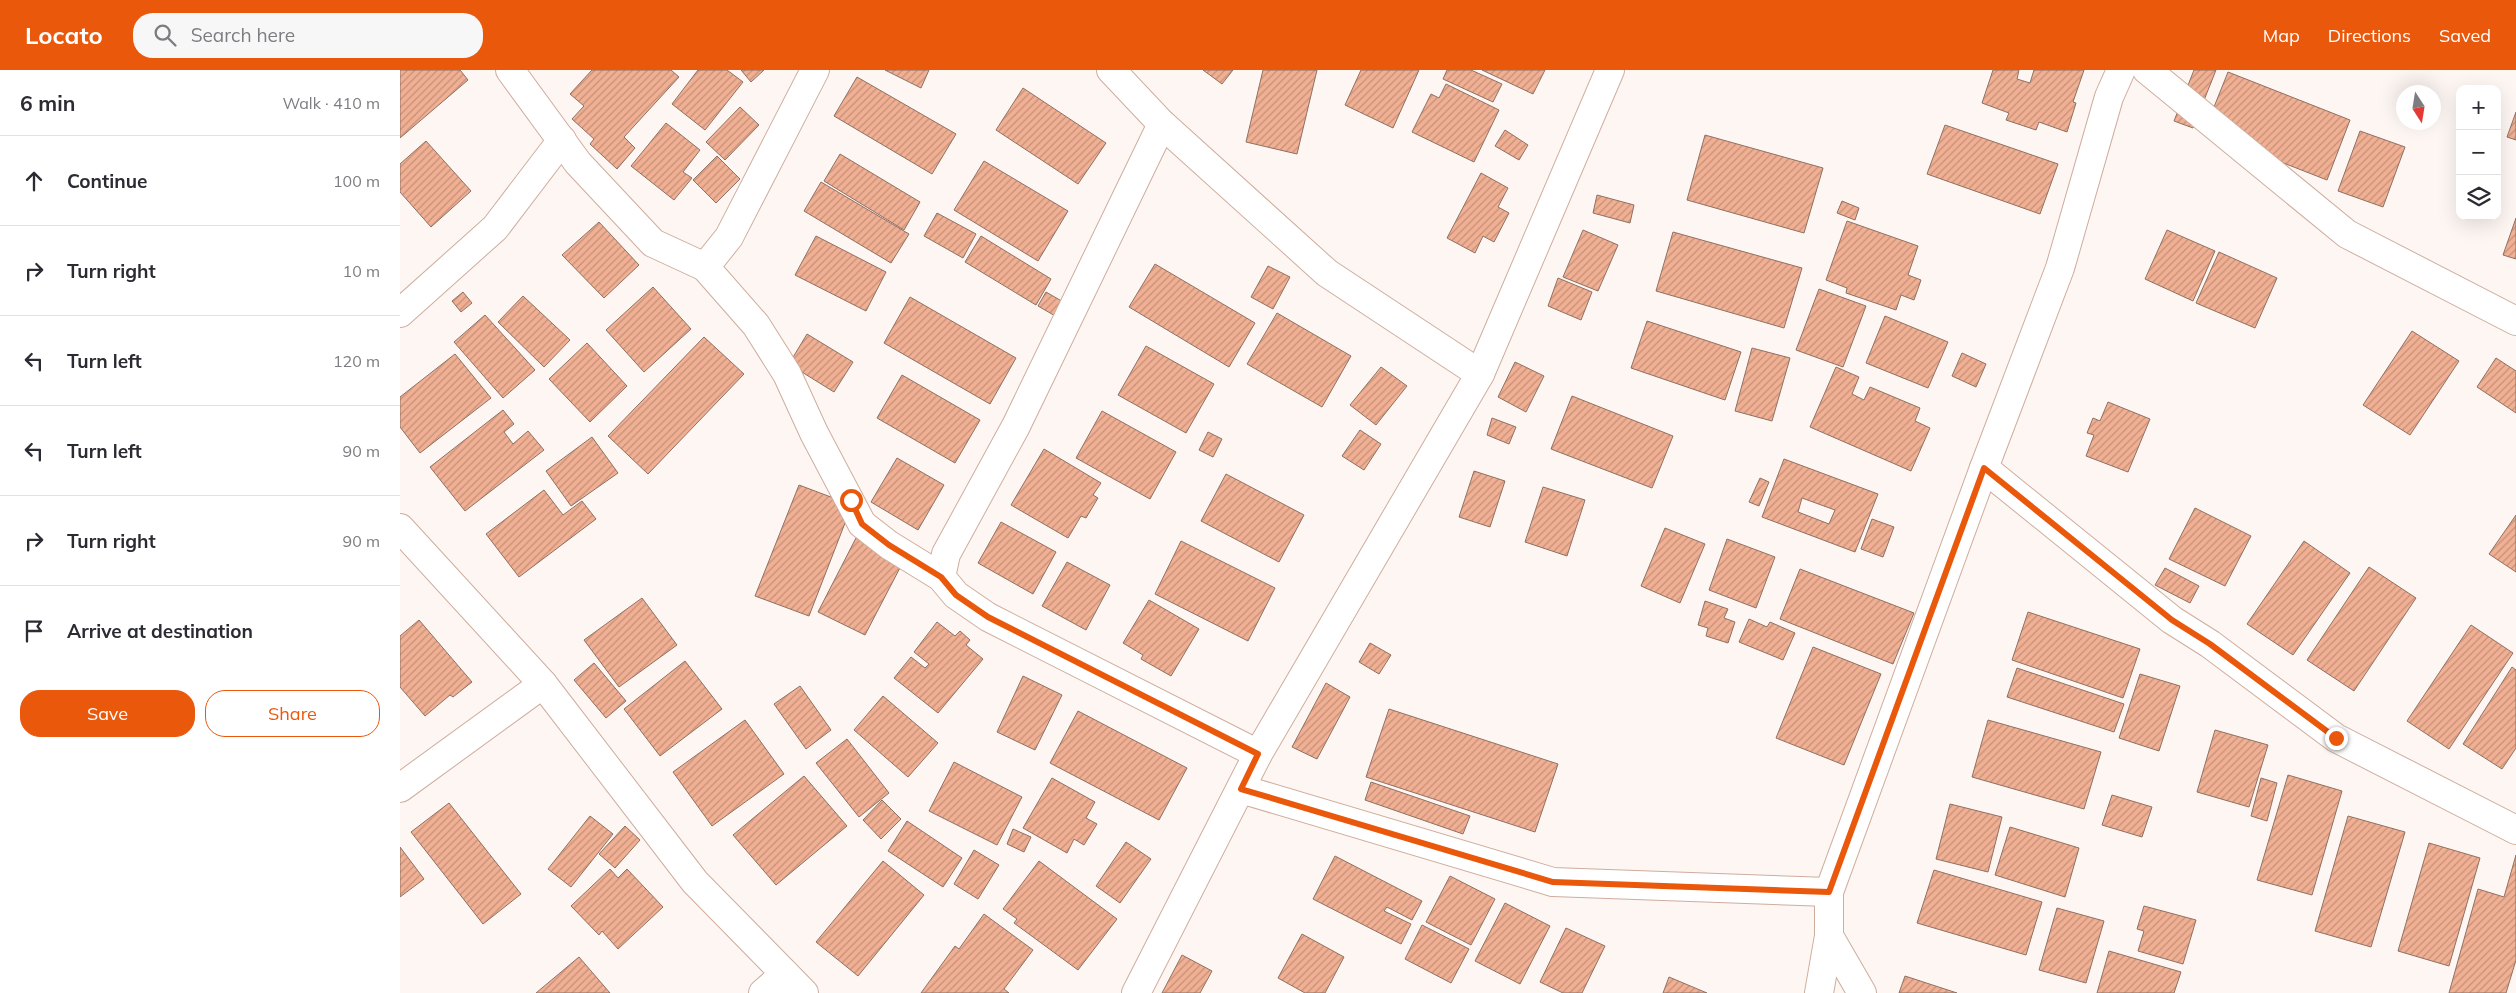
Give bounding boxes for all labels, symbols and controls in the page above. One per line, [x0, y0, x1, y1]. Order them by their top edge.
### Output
search box [133, 13, 483, 58]
text: Locato [25, 20, 103, 50]
icon: search [151, 21, 179, 49]
text: Search here [191, 23, 295, 47]
text: Map [2263, 24, 2300, 47]
text: Directions [2328, 24, 2411, 47]
text: Saved [2439, 24, 2491, 47]
north arrow [2396, 85, 2441, 130]
map controls [2456, 85, 2501, 220]
button: + [2456, 85, 2501, 130]
text: 6 min [20, 90, 75, 116]
text: Walk · 410 m [282, 93, 380, 113]
button: − [2456, 130, 2501, 175]
icon: ahead [20, 167, 48, 195]
text: Continue [67, 169, 147, 193]
text: 100 m [333, 171, 380, 191]
button: layers [2456, 175, 2501, 220]
icon: right [20, 257, 48, 285]
text: Turn right [67, 259, 156, 283]
text: 10 m [343, 261, 380, 281]
icon: left [20, 347, 48, 375]
text: Turn left [67, 349, 142, 373]
text: 120 m [333, 351, 380, 371]
icon: left [20, 437, 48, 465]
text: Turn left [67, 439, 142, 463]
text: 90 m [343, 441, 380, 461]
route start [840, 489, 863, 512]
icon: right [20, 527, 48, 555]
text: Turn right [67, 529, 156, 553]
text: 90 m [343, 531, 380, 551]
icon: arrive [20, 617, 48, 645]
text: Arrive at destination [67, 619, 253, 643]
button: Save [20, 690, 195, 737]
button: Share [205, 690, 380, 737]
route end [2325, 727, 2348, 750]

